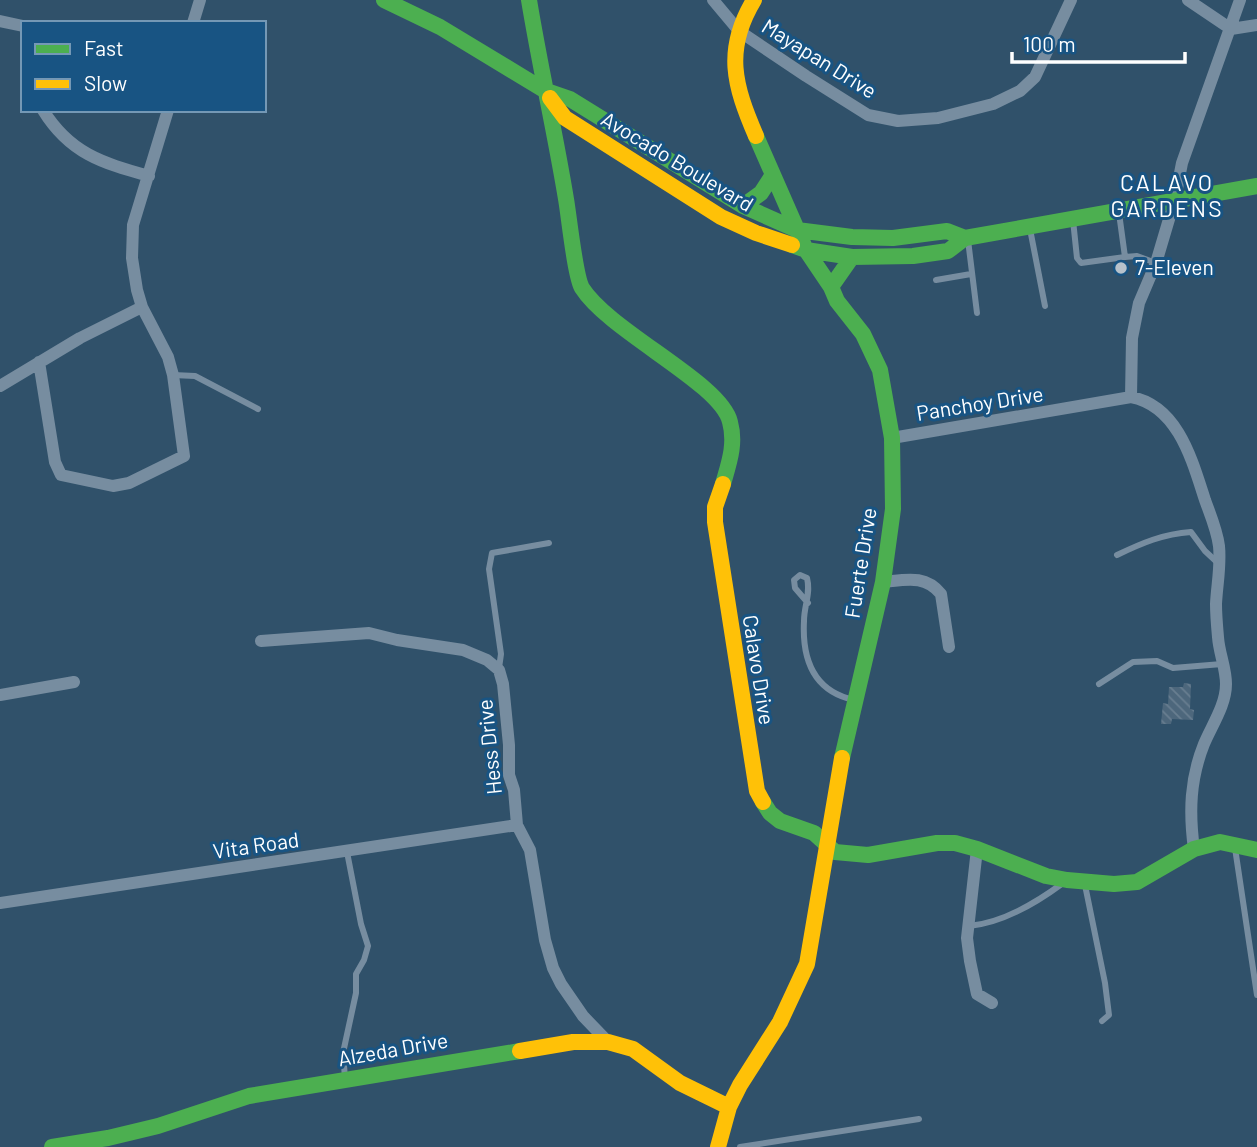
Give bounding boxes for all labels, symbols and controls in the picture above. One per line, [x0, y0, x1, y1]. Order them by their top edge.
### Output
street label: Mayapan Drive [758, 13, 882, 103]
legend [21, 21, 266, 112]
scale bar [1012, 21, 1185, 65]
text: 100 m [1023, 31, 1076, 56]
text: Fast [84, 35, 124, 60]
text: Slow [84, 70, 127, 95]
street label: Avocado Boulevard [597, 105, 758, 216]
district label: CALAVO GARDENS [1110, 168, 1224, 222]
place label: 7-Eleven [1135, 254, 1214, 279]
marker: 7-Eleven [1113, 260, 1129, 276]
street label: Panchoy Drive [915, 380, 1045, 425]
street label: Fuerte Drive [838, 506, 881, 620]
street label: Calavo Drive [738, 613, 780, 726]
street label: Hess Drive [471, 698, 506, 796]
street label: Vita Road [211, 826, 300, 863]
street label: Alzeda Drive [336, 1027, 450, 1070]

